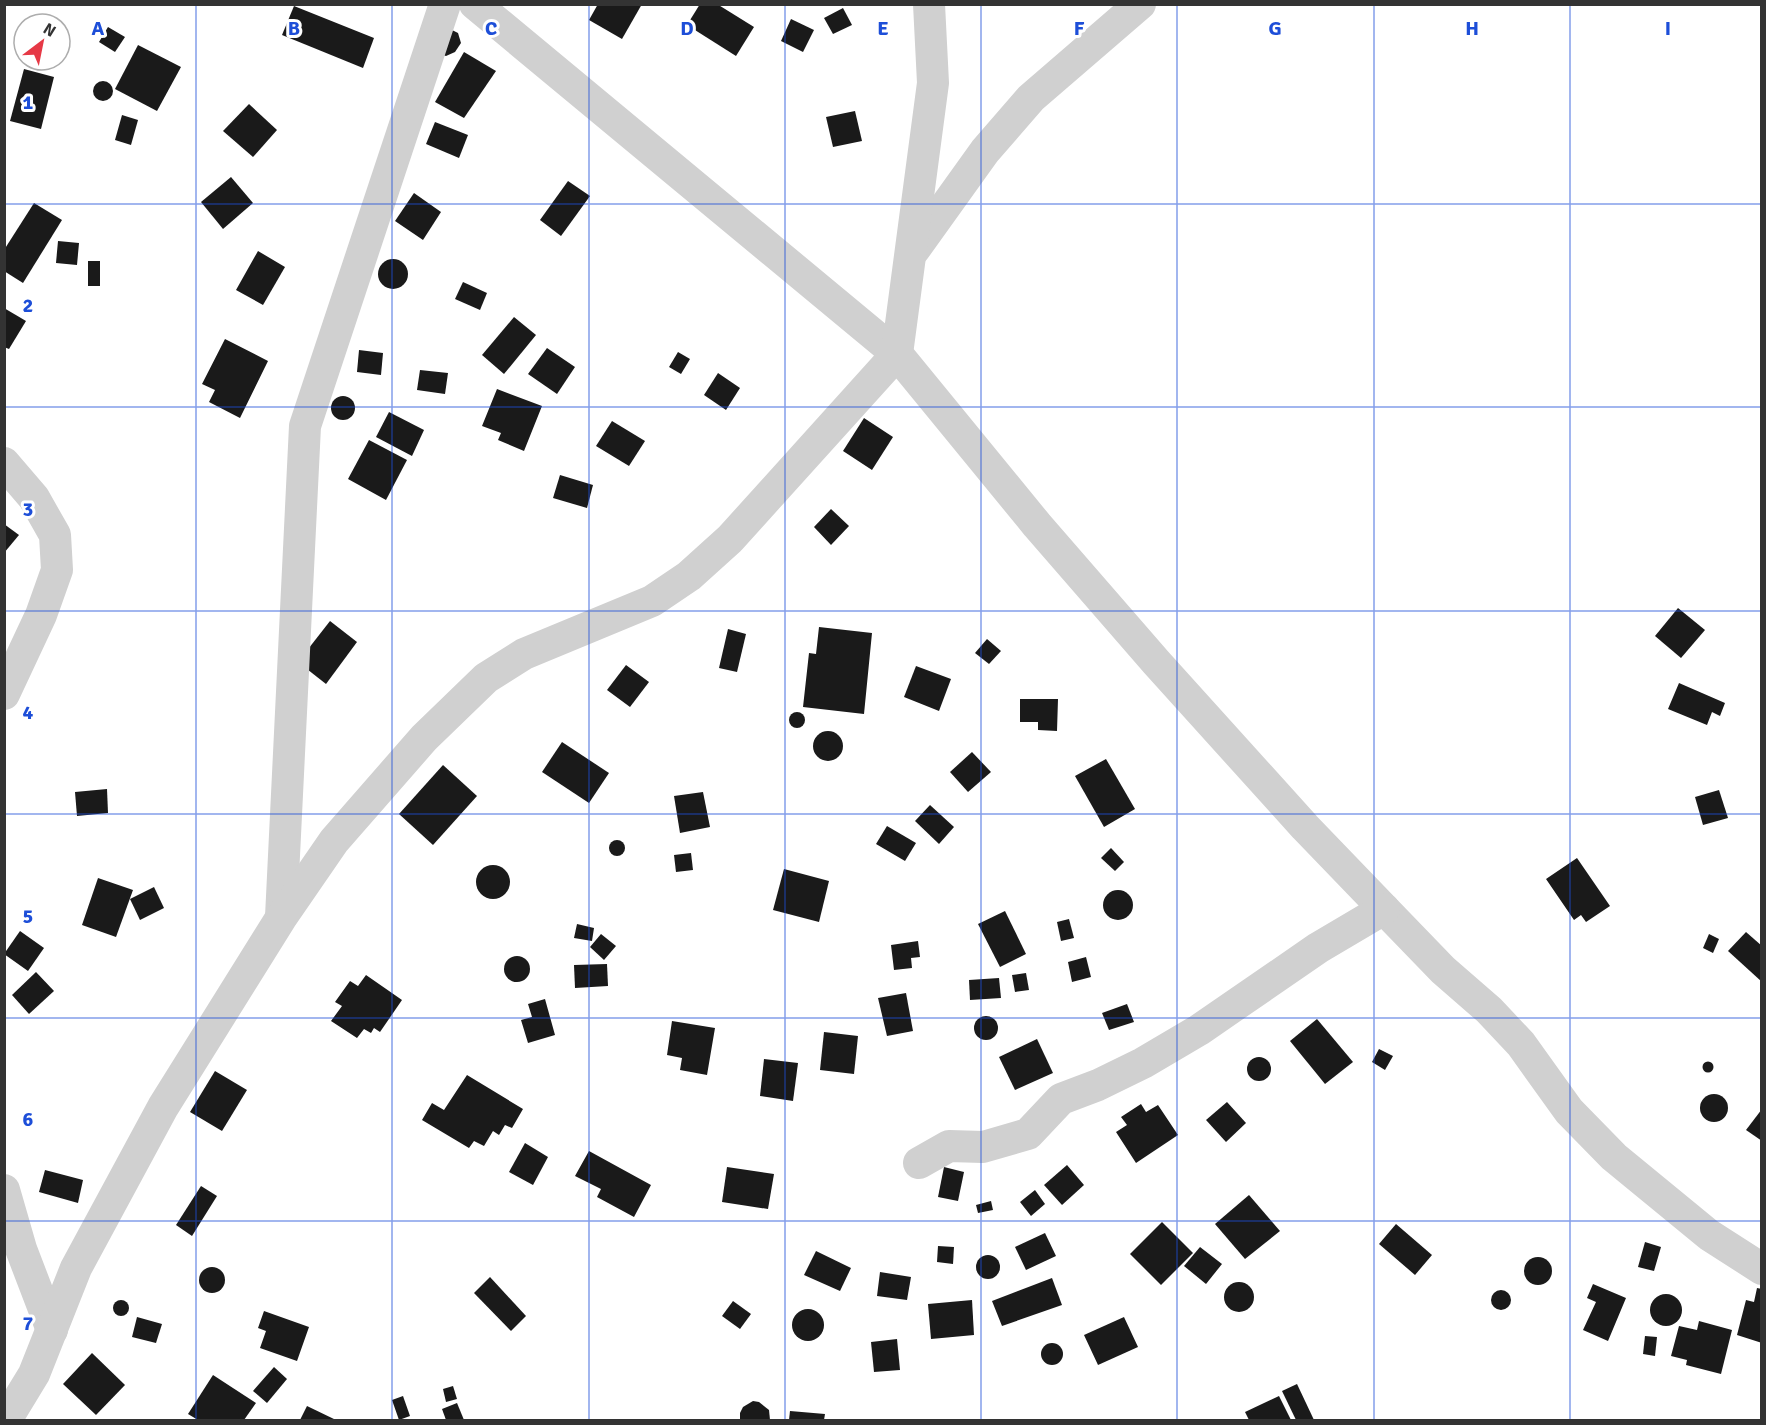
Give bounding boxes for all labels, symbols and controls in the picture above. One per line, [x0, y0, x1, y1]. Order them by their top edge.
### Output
north arrow [12, 12, 72, 72]
text: A [92, 16, 105, 41]
text: B [288, 16, 300, 41]
text: C [485, 16, 497, 41]
text: D [680, 16, 694, 41]
text: E [877, 16, 889, 41]
text: F [1074, 16, 1085, 41]
text: G [1268, 16, 1282, 41]
text: H [1465, 16, 1479, 41]
text: I [1665, 16, 1671, 41]
text: N [39, 19, 59, 42]
text: 1 [23, 90, 34, 115]
text: 2 [23, 293, 33, 318]
text: 3 [23, 497, 33, 522]
text: 4 [23, 700, 34, 725]
text: 5 [23, 904, 33, 929]
text: 6 [23, 1107, 34, 1132]
text: 7 [23, 1311, 34, 1336]

